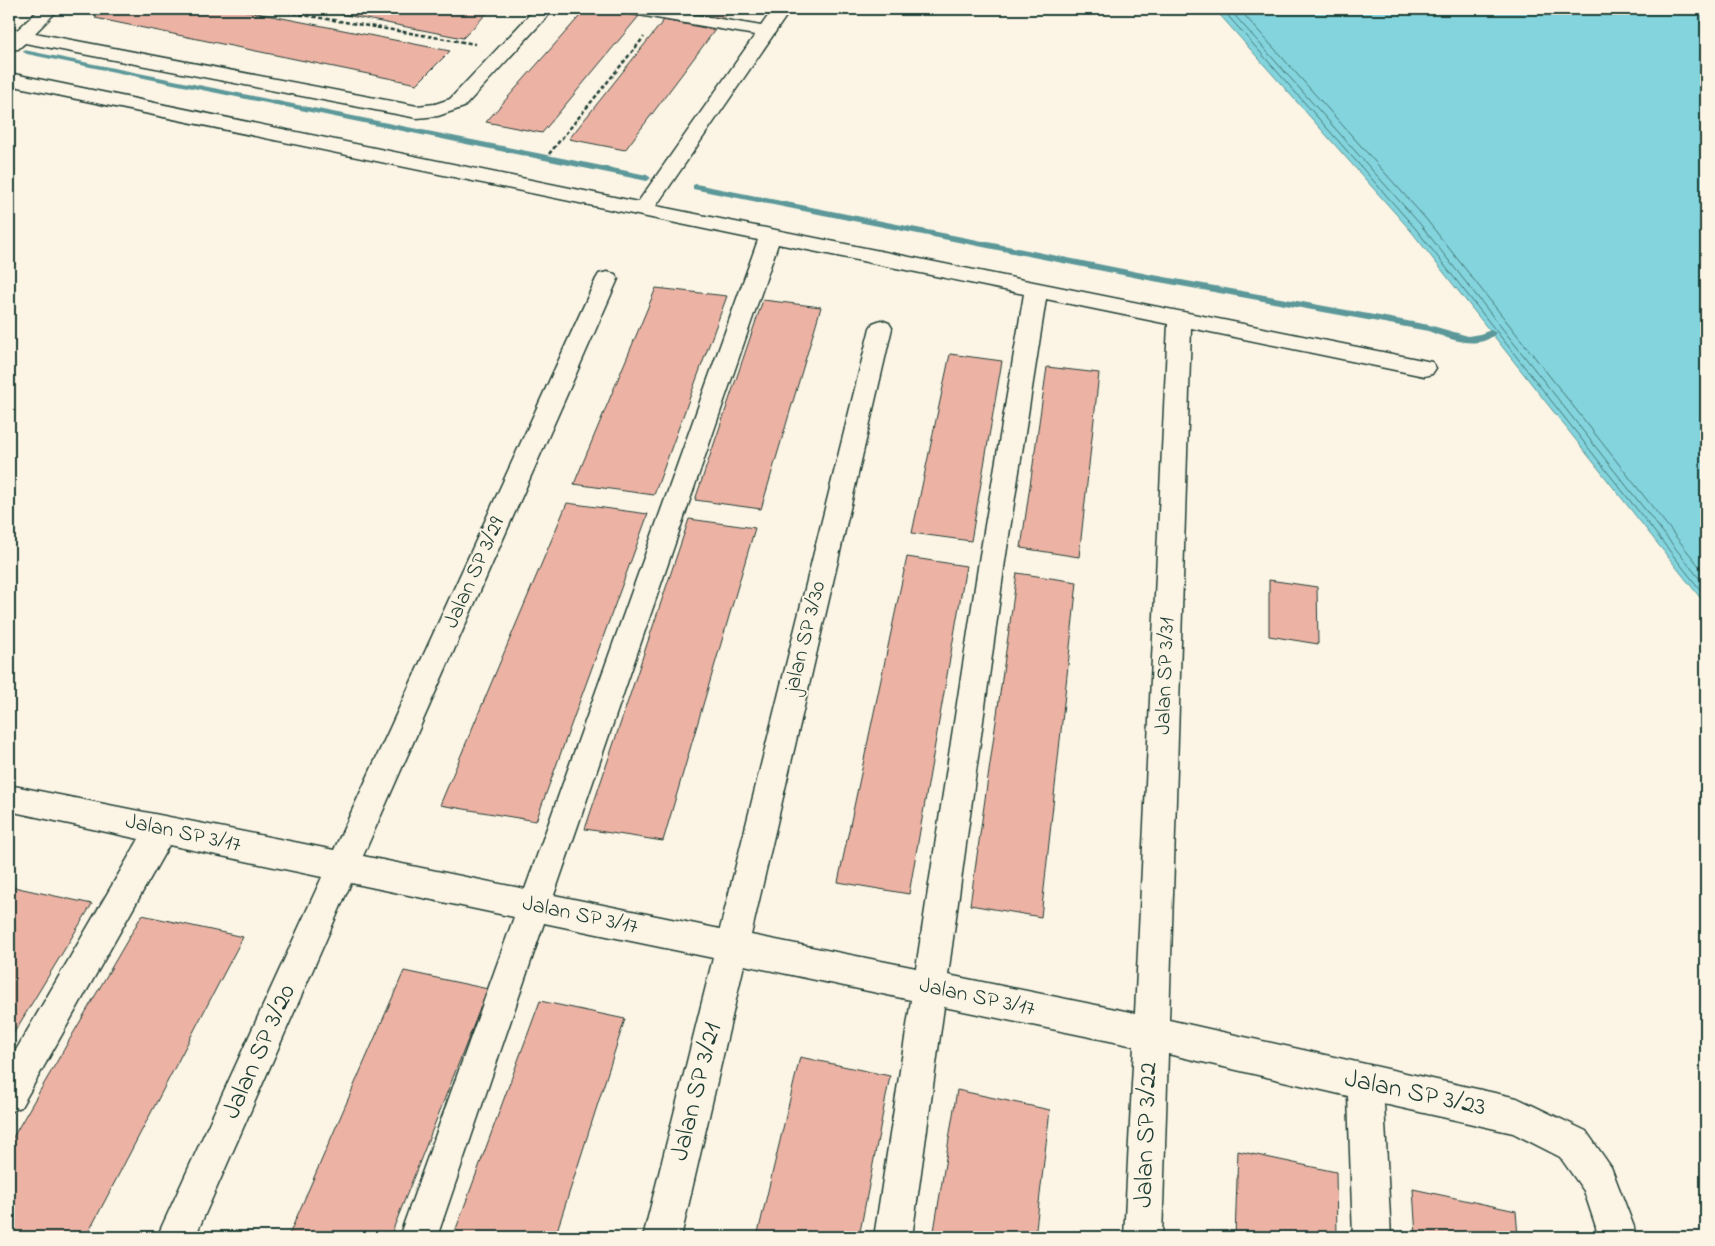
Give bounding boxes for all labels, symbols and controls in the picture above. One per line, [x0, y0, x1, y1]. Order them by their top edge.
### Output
street label: Jalan SP 3/29 [436, 512, 514, 634]
street label: jalan SP 3/30 [776, 578, 835, 699]
street label: Jalan SP 3/31 [1148, 617, 1184, 735]
street label: Jalan SP 3/17 [122, 806, 244, 862]
street label: Jalan SP 3/17 [519, 888, 641, 944]
street label: Jalan SP 3/17 [916, 970, 1038, 1026]
street label: Jalan SP 3/20 [213, 978, 307, 1126]
street label: Jalan SP 3/21 [661, 1019, 733, 1165]
street label: Jalan SP 3/23 [1341, 1060, 1489, 1128]
street label: Jalan SP 3/22 [1125, 1061, 1169, 1209]

